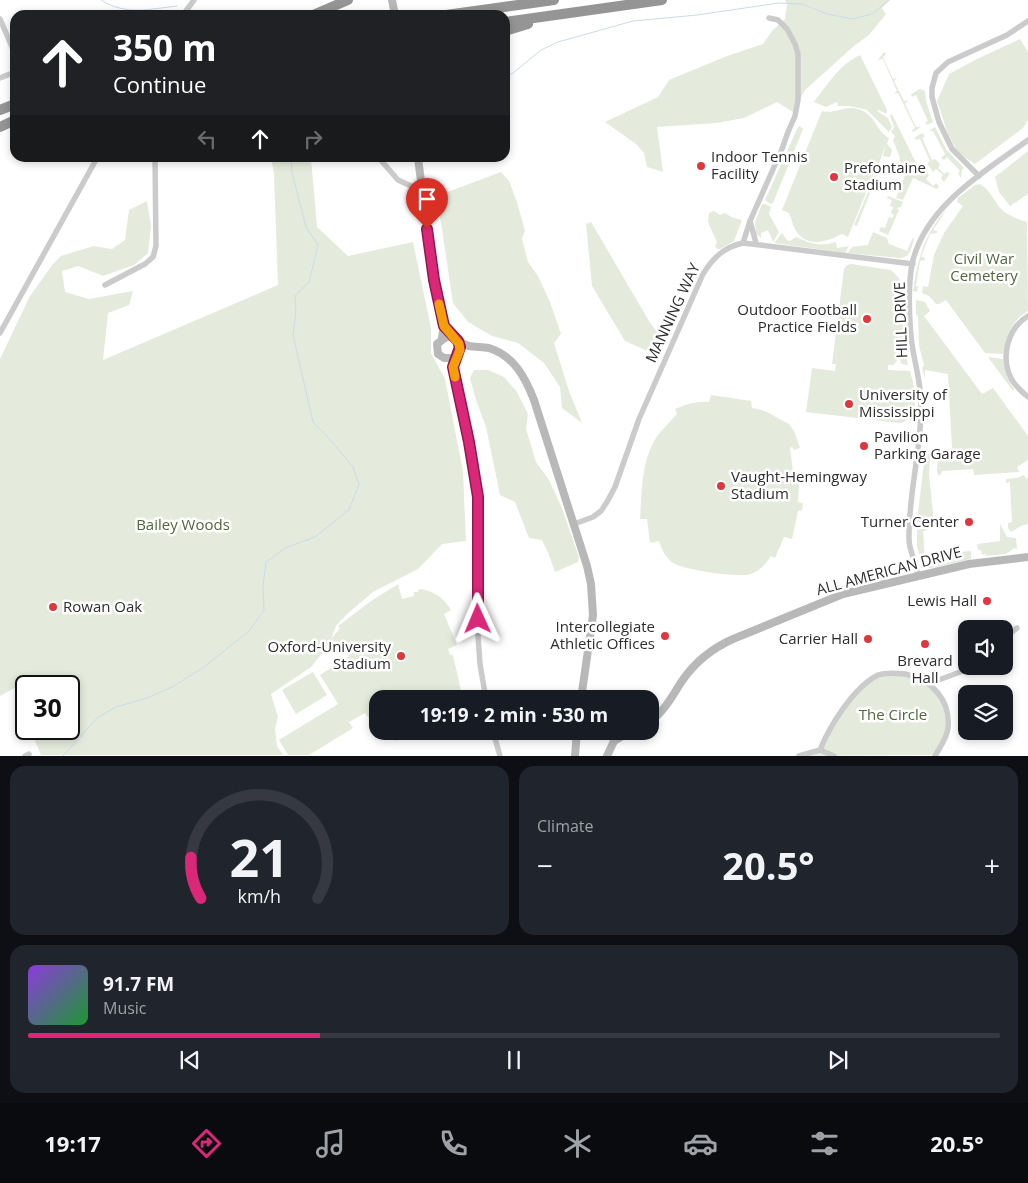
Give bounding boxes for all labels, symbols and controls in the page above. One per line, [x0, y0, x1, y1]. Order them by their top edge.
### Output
text: 350 m [113, 24, 217, 71]
icon: ahead [30, 30, 95, 95]
text: Continue [113, 69, 206, 99]
icon: left [193, 125, 221, 153]
icon: ahead [246, 125, 274, 153]
icon: right [299, 125, 327, 153]
place label: Indoor Tennis Facility [711, 146, 808, 183]
place label: Prefontaine Stadium [844, 157, 926, 194]
marker: Indoor Tennis Facility [695, 160, 707, 172]
marker: Prefontaine Stadium [828, 171, 840, 183]
pin [406, 178, 448, 229]
icon: arrive [413, 185, 441, 213]
park label: Civil War Cemetery [950, 248, 1018, 285]
street label: MANNING WAY [640, 259, 704, 366]
street label: HILL DRIVE [889, 281, 911, 359]
place label: Outdoor Football Practice Fields [737, 299, 857, 336]
marker: Outdoor Football Practice Fields [861, 313, 873, 325]
place label: University of Mississippi [859, 384, 948, 421]
marker: University of Mississippi [843, 398, 855, 410]
place label: Pavilion Parking Garage [874, 426, 981, 463]
marker: Pavilion Parking Garage [858, 440, 870, 452]
place label: Vaught-Hemingway Stadium [731, 466, 867, 503]
marker: Vaught-Hemingway Stadium [715, 480, 727, 492]
place label: Turner Center [861, 511, 959, 531]
park label: Bailey Woods [136, 514, 230, 534]
marker: Turner Center [963, 516, 975, 528]
street label: ALL AMERICAN DRIVE [814, 541, 964, 599]
place label: Lewis Hall [907, 590, 977, 610]
position arrow [451, 592, 503, 644]
marker: Lewis Hall [981, 595, 993, 607]
place label: Rowan Oak [63, 596, 142, 616]
marker: Rowan Oak [47, 601, 59, 613]
place label: Intercollegiate Athletic Offices [550, 616, 655, 653]
map controls [958, 620, 1013, 740]
button: sound [958, 620, 1013, 675]
place label: Carrier Hall [779, 628, 858, 648]
marker: Intercollegiate Athletic Offices [659, 630, 671, 642]
marker: Carrier Hall [862, 633, 874, 645]
place label: Oxford-University Stadium [268, 636, 391, 673]
marker: Brevard Hall [919, 638, 931, 650]
marker: Oxford-University Stadium [395, 650, 407, 662]
place label: Brevard Hall [897, 650, 953, 687]
speed limit sign: 30 [15, 675, 80, 740]
button: layers [958, 685, 1013, 740]
text: 19:19 · 2 min · 530 m [420, 702, 608, 728]
park label: The Circle [859, 704, 927, 724]
text: Climate [537, 815, 594, 837]
text: 21 [230, 821, 289, 892]
text: 20.5° [722, 839, 815, 891]
text: − [537, 846, 553, 884]
text: + [984, 846, 1000, 884]
text: km/h [238, 884, 281, 908]
text: 91.7 FM [103, 971, 174, 997]
text: Music [103, 997, 147, 1019]
icon: previous [176, 1046, 204, 1074]
icon: pause [500, 1046, 528, 1074]
icon: next [824, 1046, 852, 1074]
icon: directions [189, 1126, 224, 1161]
icon: music [313, 1126, 348, 1161]
icon: phone [436, 1126, 471, 1161]
icon: climate [560, 1126, 595, 1161]
icon: car [683, 1126, 718, 1161]
icon: filters [807, 1126, 842, 1161]
text: 19:17 [44, 1128, 101, 1158]
text: 20.5° [930, 1128, 984, 1158]

